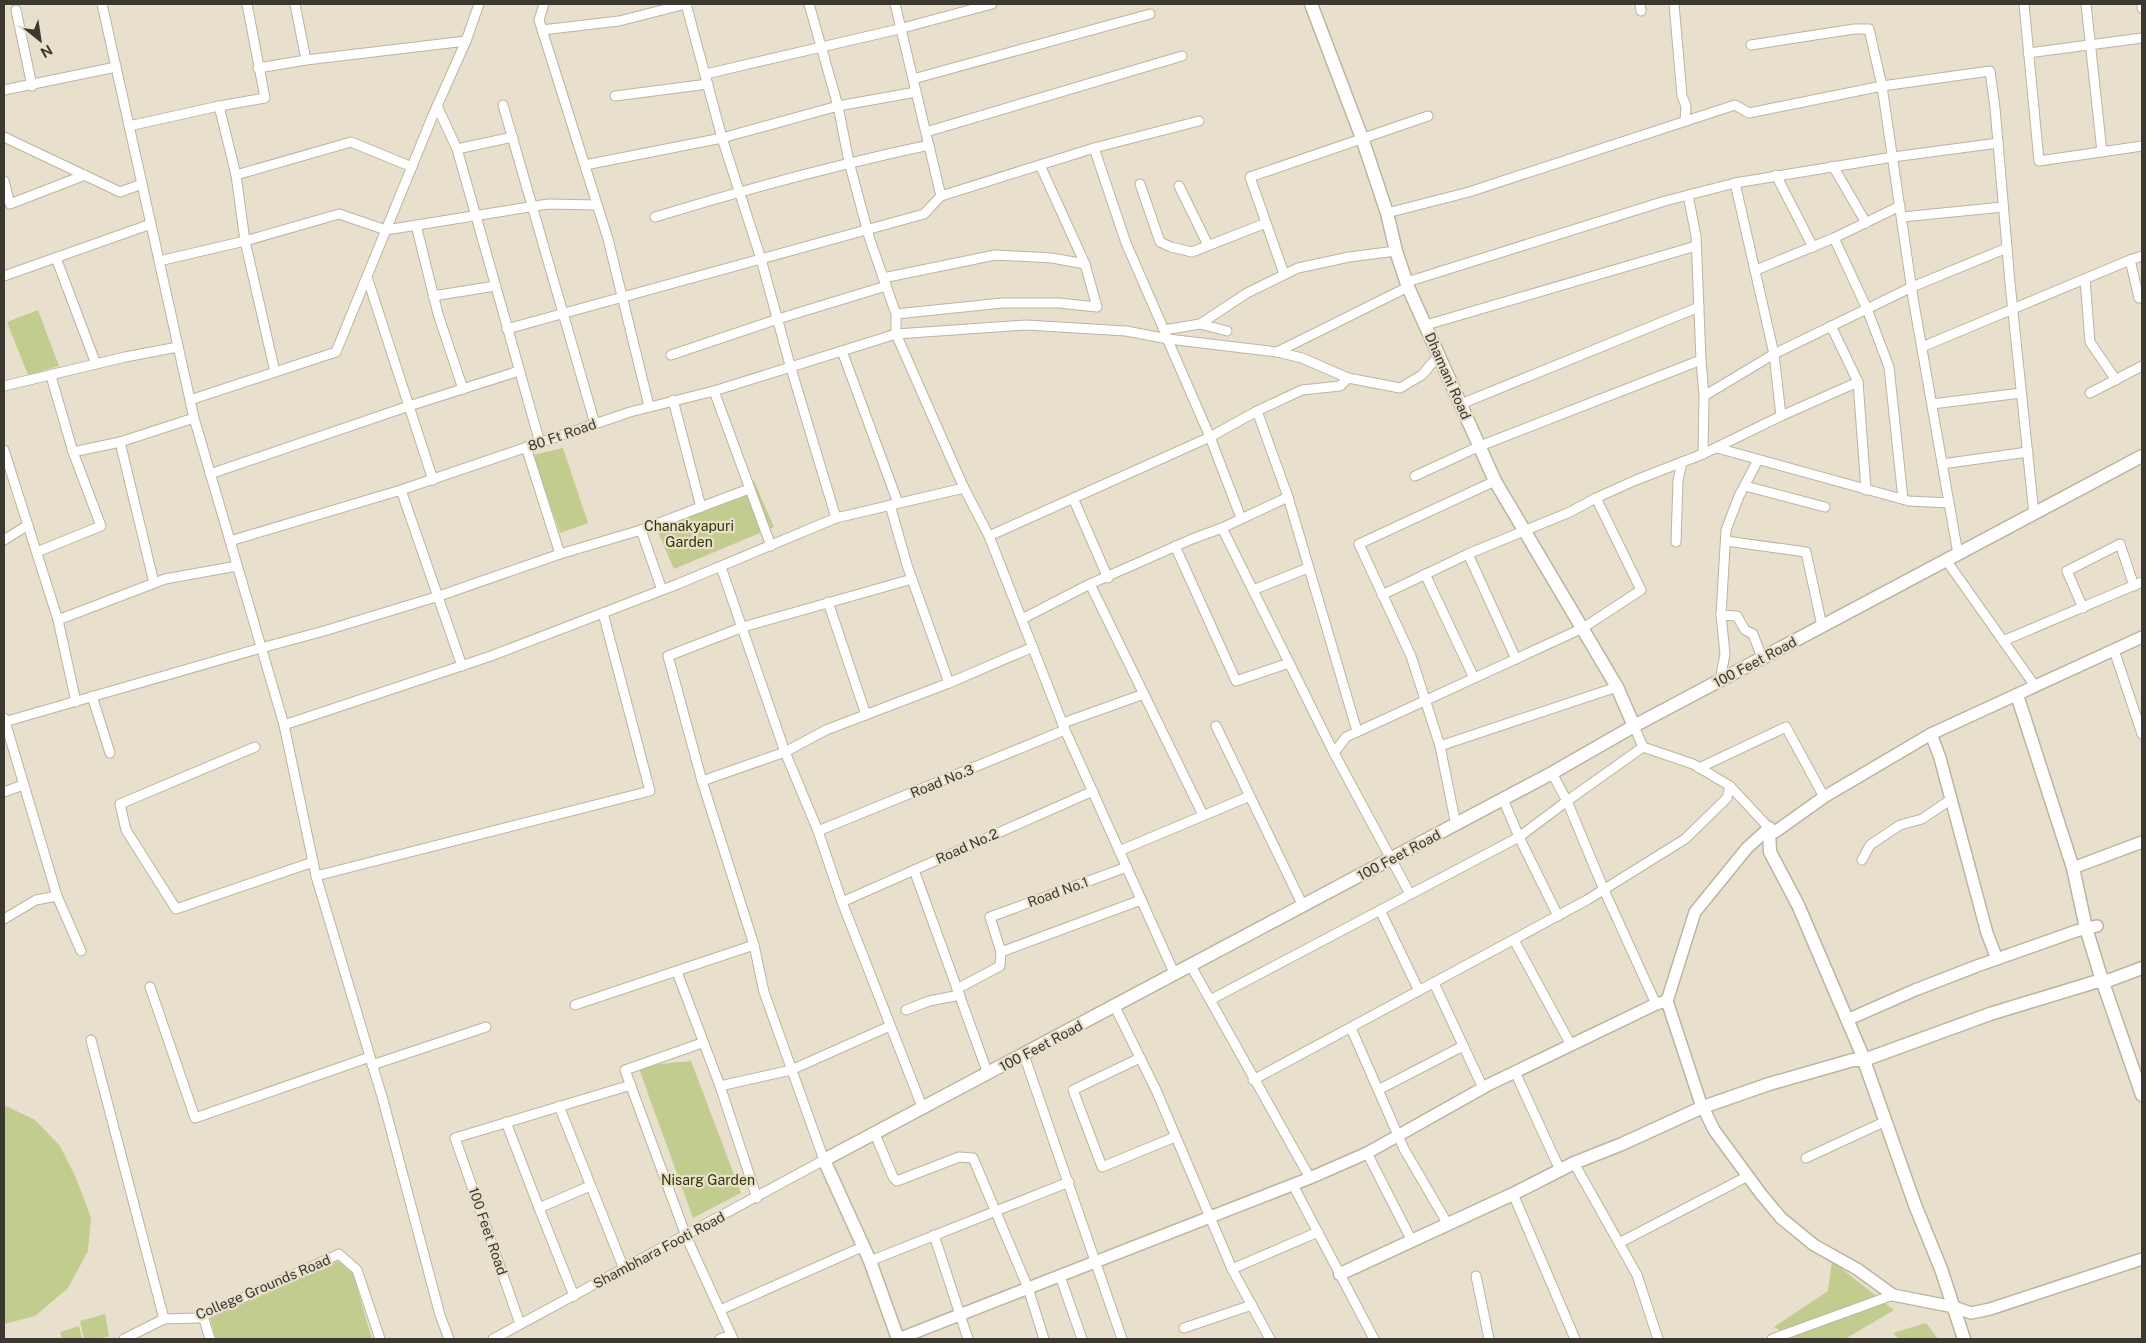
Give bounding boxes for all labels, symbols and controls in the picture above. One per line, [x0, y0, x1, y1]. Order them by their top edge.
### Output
north arrow [15, 15, 65, 65]
text: N [38, 42, 55, 61]
street label: Dhamani Road [1422, 330, 1474, 422]
street label: 80 Ft Road [526, 416, 598, 454]
park label: Chanakyapuri Garden [644, 518, 734, 550]
street label: 100 Feet Road [1711, 633, 1799, 691]
street label: Road No.3 [908, 761, 976, 801]
street label: Road No.2 [933, 825, 1001, 867]
street label: 100 Feet Road [1355, 826, 1443, 884]
street label: Road No.1 [1025, 874, 1091, 910]
street label: 100 Feet Road [997, 1017, 1085, 1075]
park label: Nisarg Garden [661, 1172, 755, 1188]
street label: 100 Feet Road [465, 1185, 511, 1277]
street label: Shambhara Footi Road [590, 1208, 728, 1292]
street label: College Grounds Road [193, 1251, 333, 1323]

